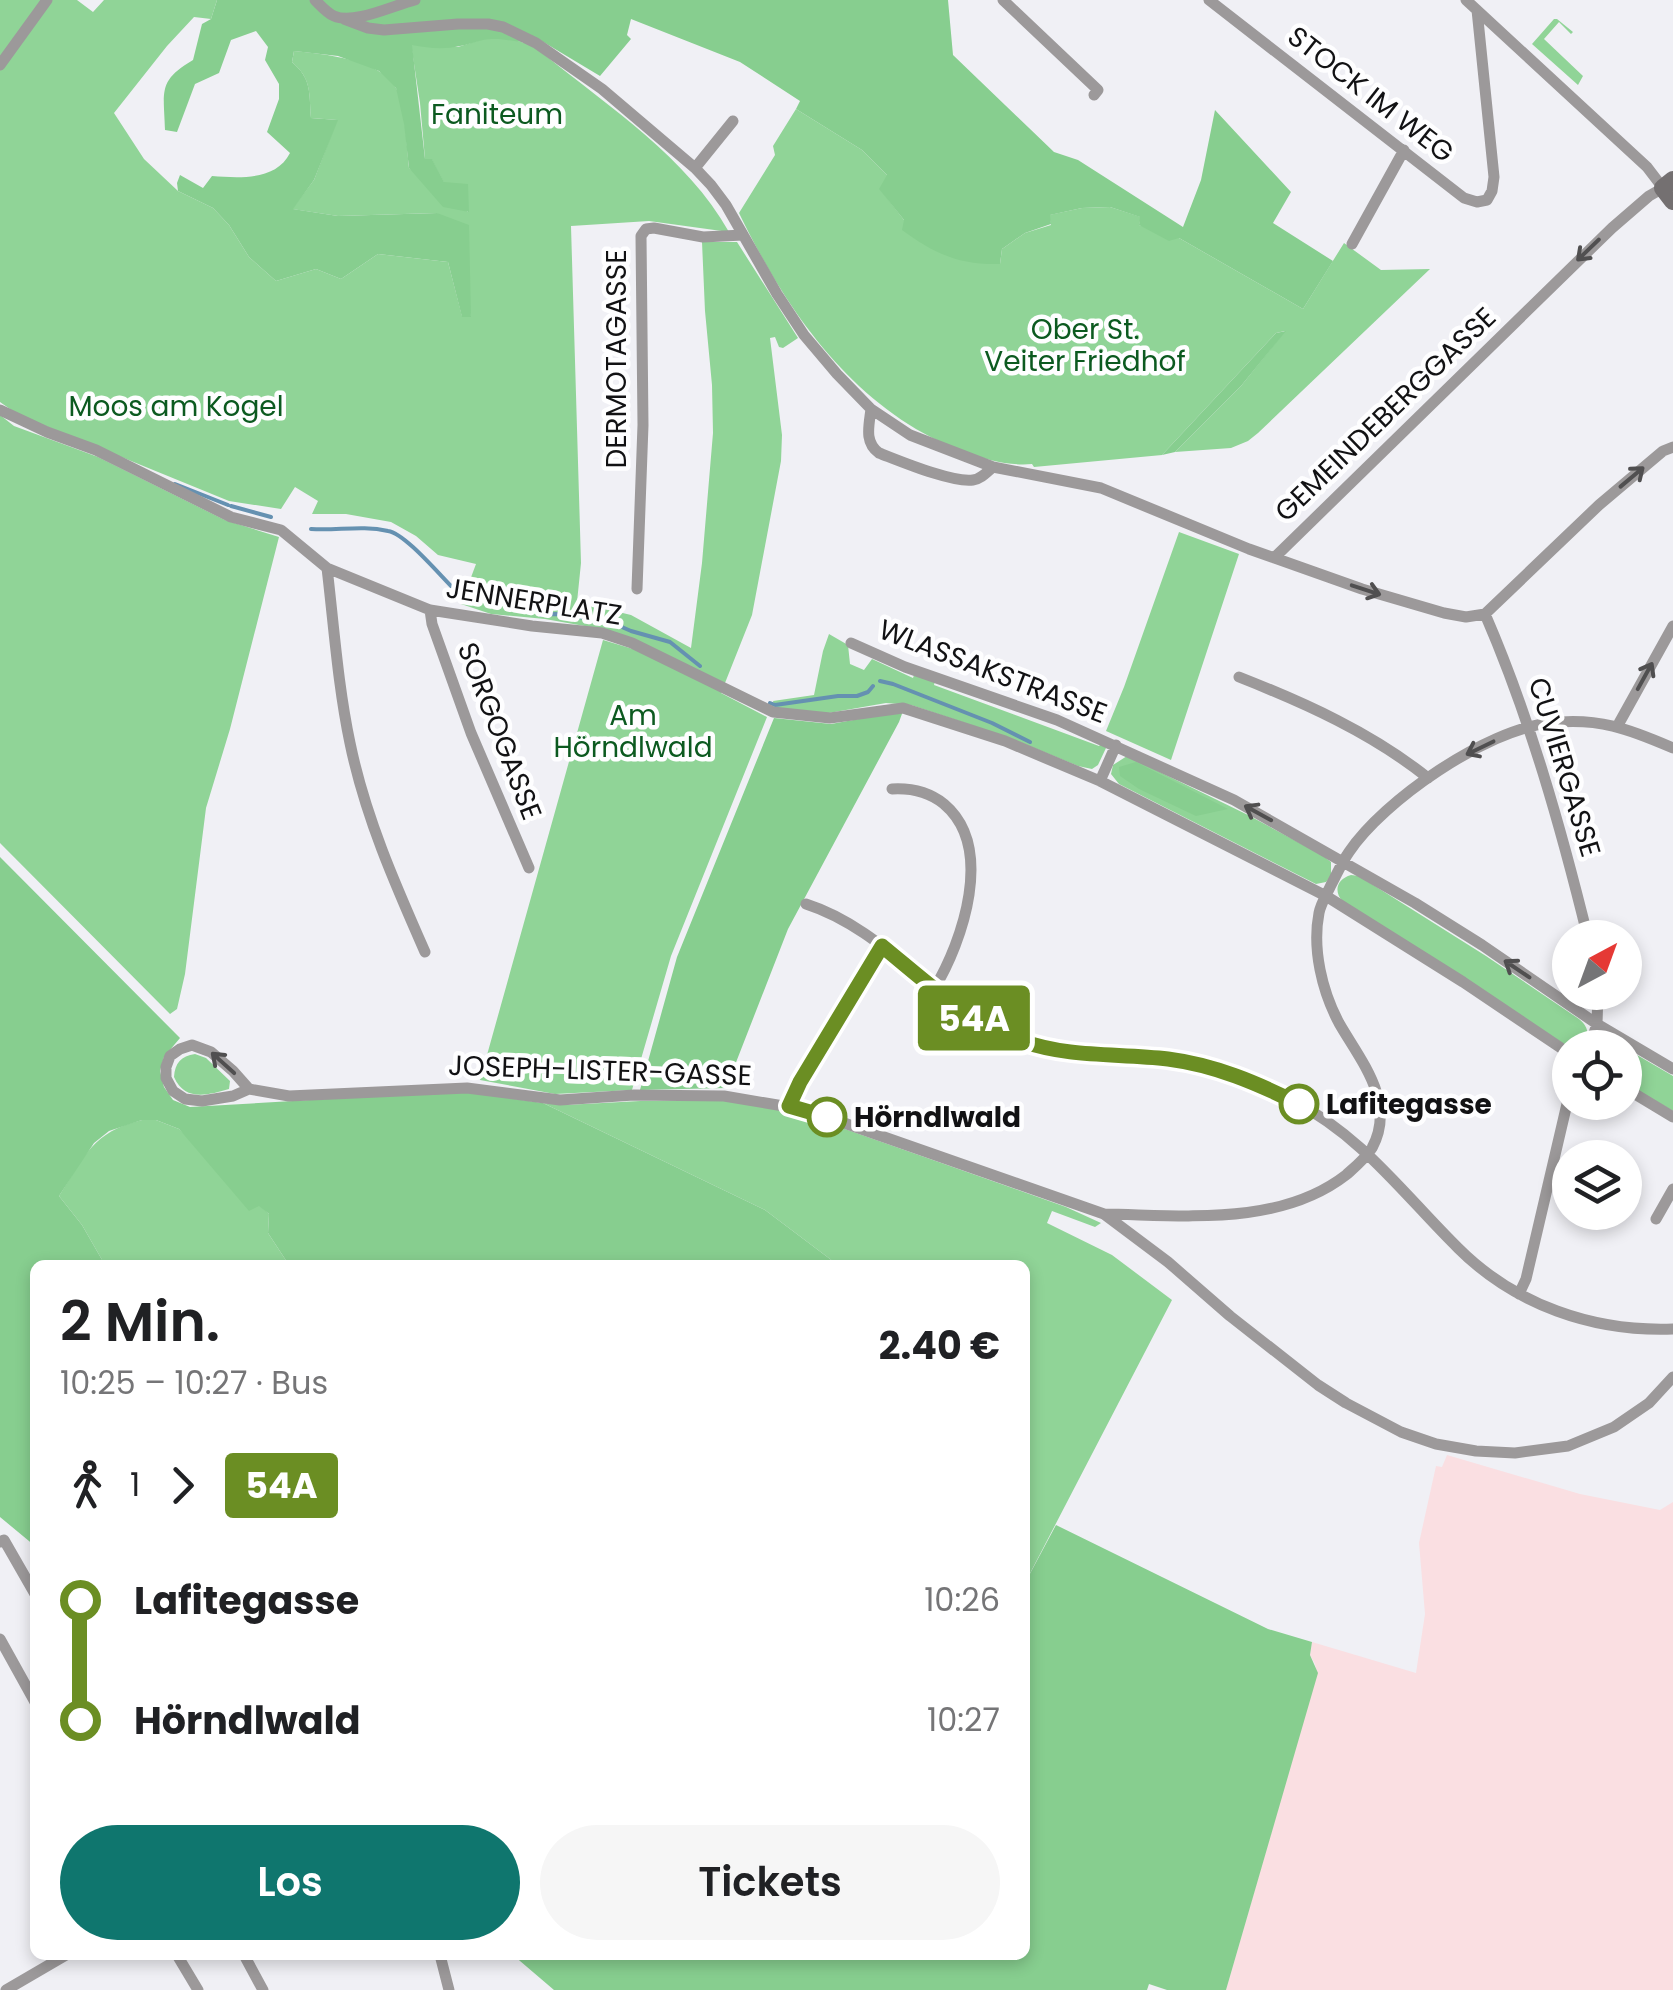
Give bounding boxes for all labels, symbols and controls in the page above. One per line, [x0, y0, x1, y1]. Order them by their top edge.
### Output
street label: STOCK IM WEG [1279, 17, 1462, 172]
park label: Faniteum [431, 95, 563, 134]
one-way arrow [1577, 238, 1601, 262]
street label: DERMOTAGASSE [597, 249, 636, 469]
street label: GEMEINDEBERGGASSE [1266, 298, 1504, 530]
park label: Ober St. Veiter Friedhof [984, 310, 1186, 381]
park label: Moos am Kogel [68, 387, 284, 426]
one-way arrow [1619, 466, 1645, 488]
street label: JENNERPLATZ [443, 568, 625, 635]
one-way arrow [1350, 582, 1381, 600]
street label: WLASSAKSTRASSE [873, 610, 1113, 733]
street label: SORGOGASSE [448, 637, 551, 826]
one-way arrow [1636, 661, 1656, 691]
street label: CUVIERGASSE [1519, 673, 1610, 862]
park label: Am Hörndlwald [553, 696, 713, 767]
one-way arrow [1466, 739, 1495, 758]
one-way arrow [1244, 803, 1274, 823]
north arrow [1552, 920, 1642, 1010]
map controls [1552, 920, 1642, 1230]
one-way arrow [1503, 959, 1531, 980]
line badge: 54A [916, 986, 1032, 1050]
text: 54A [938, 994, 1010, 1043]
button: locate [1552, 1030, 1642, 1120]
street label: JOSEPH-LISTER-GASSE [447, 1046, 753, 1095]
one-way arrow [211, 1052, 236, 1075]
marker: Lafitegasse [1280, 1085, 1318, 1123]
place label: Lafitegasse [1326, 1085, 1492, 1124]
marker: Hörndlwald [808, 1098, 846, 1136]
place label: Hörndlwald [854, 1098, 1021, 1137]
button: layers [1552, 1140, 1642, 1230]
text: 2 Min. [60, 1283, 220, 1360]
text: 2.40 € [879, 1319, 1000, 1372]
text: 10:25 – 10:27 · Bus [60, 1360, 328, 1405]
icon: walk [60, 1458, 115, 1513]
icon: forward [155, 1458, 210, 1513]
text: 54A [245, 1461, 318, 1510]
text: 1 [130, 1462, 140, 1507]
text: Lafitegasse [134, 1574, 359, 1627]
text: 10:26 [924, 1577, 1000, 1622]
text: Hörndlwald [134, 1694, 361, 1747]
text: 10:27 [927, 1697, 1000, 1742]
button: Los [60, 1825, 520, 1940]
button: Tickets [540, 1825, 1000, 1940]

